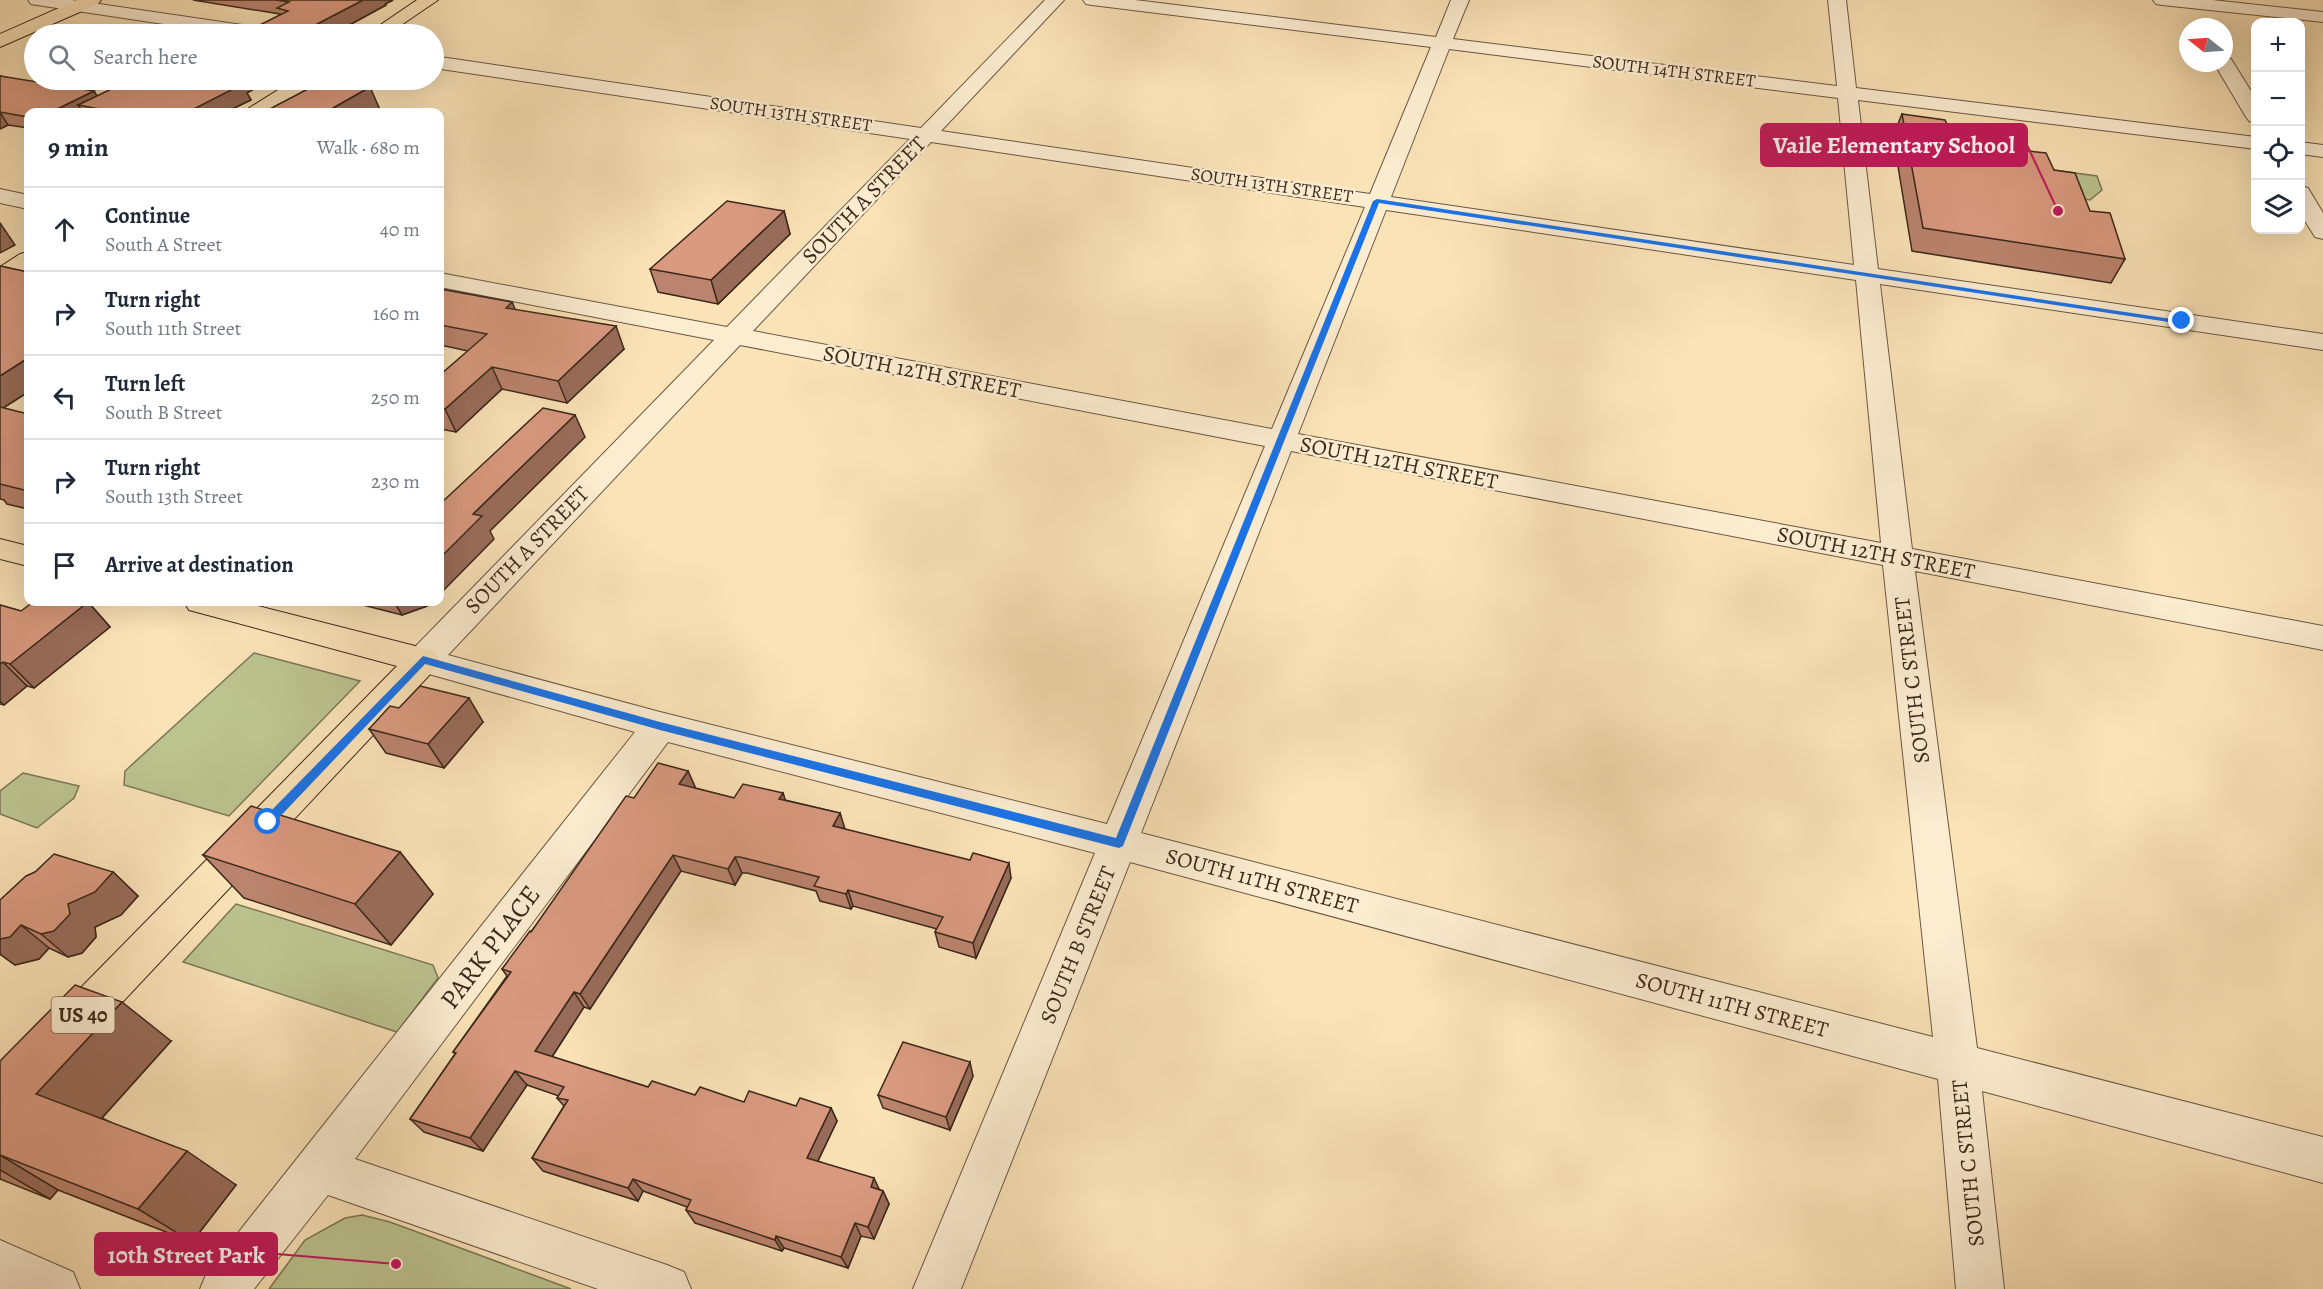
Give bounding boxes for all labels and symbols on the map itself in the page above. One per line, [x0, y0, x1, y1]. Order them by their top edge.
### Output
north arrow [2179, 18, 2233, 72]
street label: SOUTH 14TH STREET [1591, 49, 1757, 93]
street label: SOUTH 13TH STREET [708, 91, 874, 137]
callout: Vaile Elementary School [1761, 124, 2027, 166]
street label: SOUTH A STREET [795, 129, 933, 271]
text: Vaile Elementary School [1772, 129, 2016, 161]
street label: SOUTH 13TH STREET [1189, 162, 1355, 208]
route end [2168, 307, 2194, 333]
street label: SOUTH 12TH STREET [821, 338, 1023, 406]
street label: SOUTH 12TH STREET [1298, 429, 1500, 497]
street label: SOUTH A STREET [458, 479, 596, 621]
street label: SOUTH 12TH STREET [1775, 519, 1977, 587]
street label: SOUTH C STREET [1887, 595, 1937, 765]
route start [254, 808, 280, 834]
street label: SOUTH 11TH STREET [1163, 841, 1361, 921]
street label: SOUTH B STREET [1033, 862, 1123, 1028]
street label: PARK PLACE [432, 878, 548, 1016]
street label: SOUTH 11TH STREET [1633, 965, 1831, 1045]
road number: US 40 [52, 997, 115, 1033]
street label: SOUTH C STREET [1944, 1078, 1992, 1248]
callout: 10th Street Park [95, 1233, 277, 1275]
text: 10th Street Park [107, 1239, 265, 1271]

